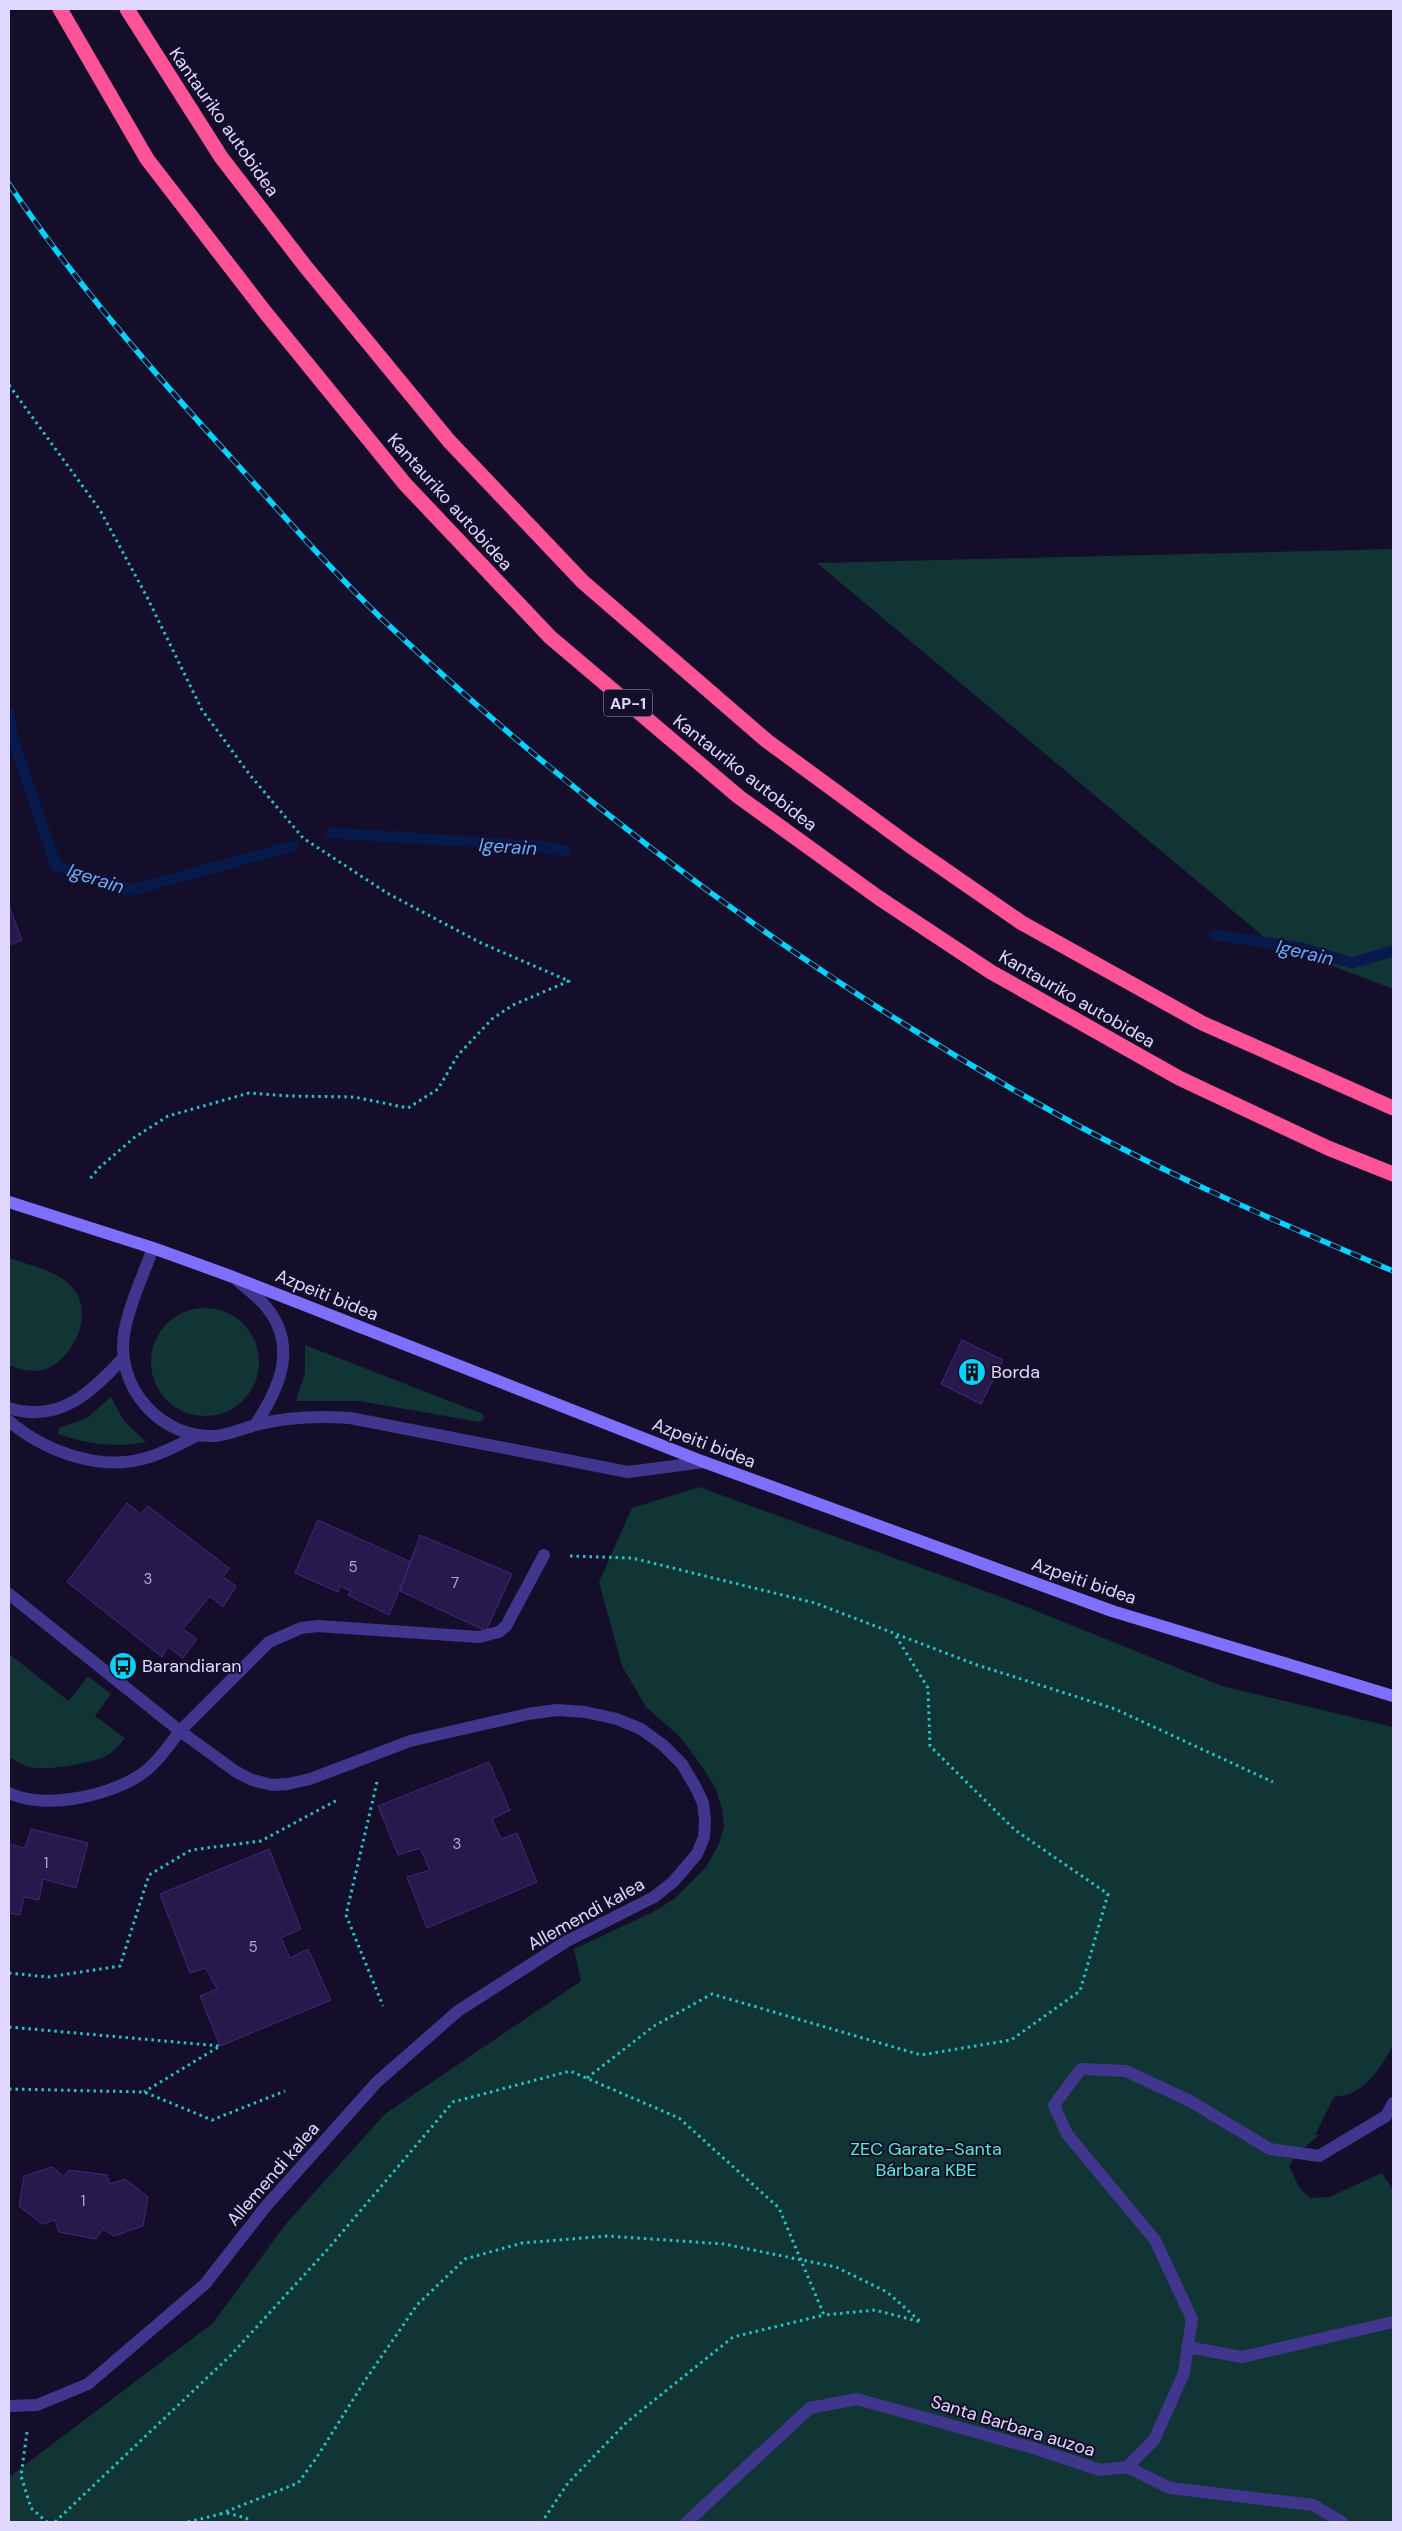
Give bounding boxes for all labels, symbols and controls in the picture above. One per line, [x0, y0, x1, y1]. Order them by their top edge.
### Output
street label: Kantauriko autobidea [163, 43, 285, 201]
street label: Kantauriko autobidea [382, 428, 518, 576]
road number: AP-1 [604, 690, 652, 716]
street label: Kantauriko autobidea [668, 709, 822, 837]
water label: Igerain [478, 832, 538, 861]
water label: Igerain [64, 858, 128, 899]
water label: Igerain [1274, 934, 1336, 971]
street label: Kantauriko autobidea [994, 944, 1160, 1054]
street label: Azpeiti bidea [272, 1263, 382, 1327]
building icon: Borda [957, 1357, 987, 1387]
place label: Borda [991, 1360, 1040, 1384]
street label: Azpeiti bidea [649, 1412, 759, 1474]
street label: Azpeiti bidea [1029, 1552, 1139, 1610]
house number: 5 [348, 1557, 358, 1577]
house number: 3 [144, 1569, 152, 1589]
house number: 7 [451, 1573, 459, 1593]
bus stop icon: Barandiaran [108, 1651, 138, 1681]
place label: Barandiaran [142, 1654, 242, 1678]
house number: 3 [453, 1834, 461, 1854]
house number: 1 [44, 1853, 48, 1873]
street label: Allemendi kalea [523, 1872, 649, 1956]
house number: 5 [248, 1937, 258, 1957]
street label: Allemendi kalea [221, 2117, 325, 2231]
park label: ZEC Garate-Santa Bárbara KBE [850, 2137, 1002, 2182]
house number: 1 [81, 2191, 85, 2211]
street label: Santa Barbara auzoa [928, 2390, 1098, 2462]

